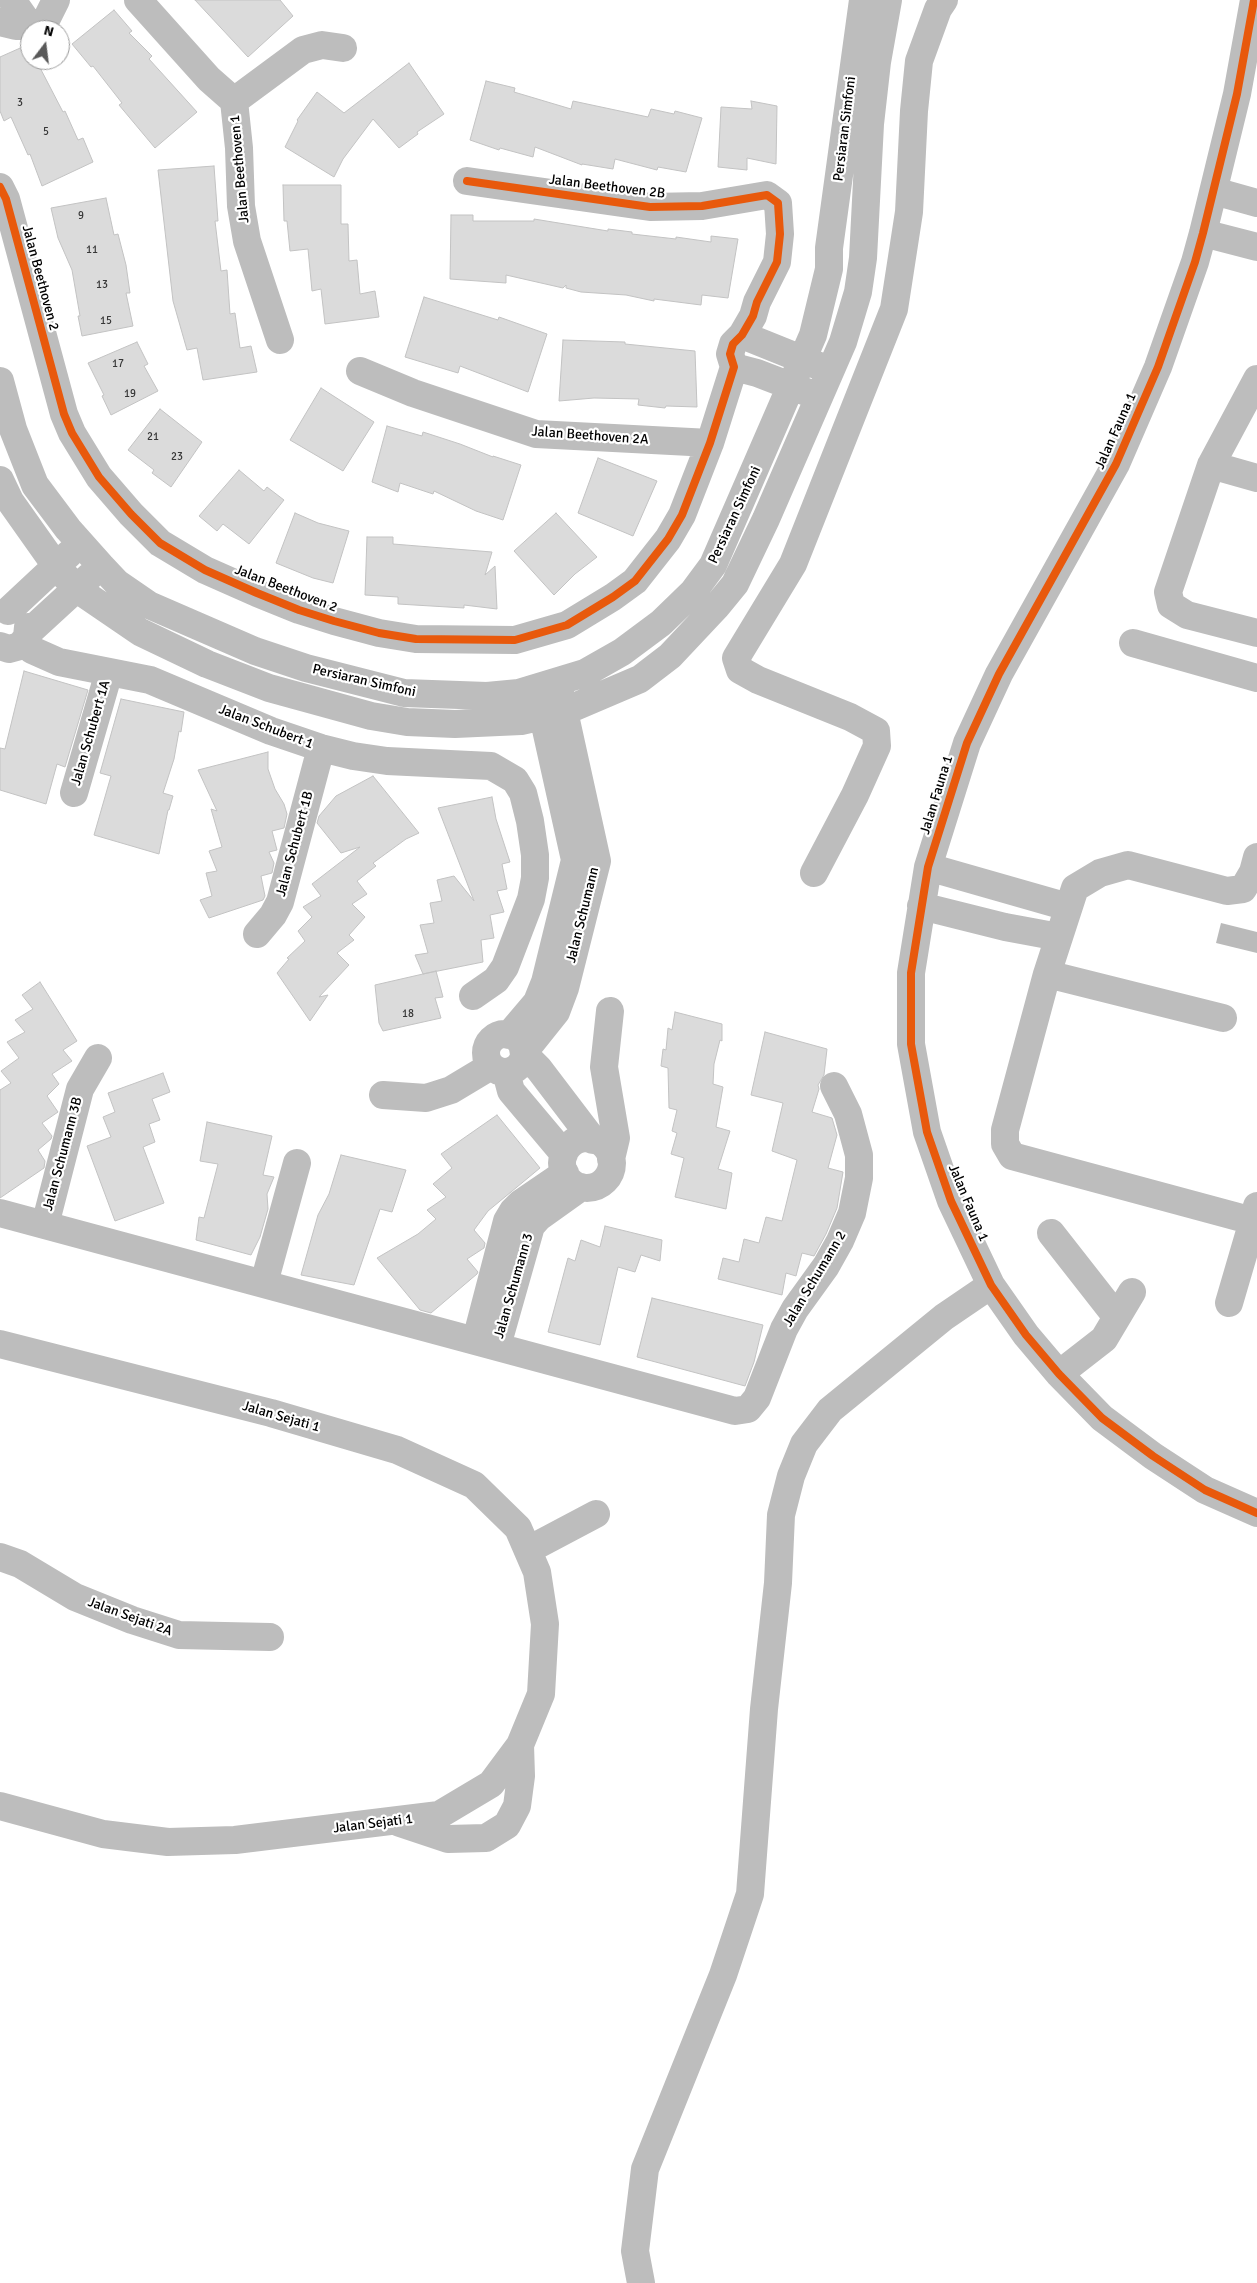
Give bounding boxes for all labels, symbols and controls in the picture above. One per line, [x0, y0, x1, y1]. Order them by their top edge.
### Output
north arrow [20, 20, 70, 70]
text: N [42, 22, 56, 40]
street label: Persiaran Simfoni [830, 76, 860, 182]
house number: 3 [17, 96, 23, 110]
street label: Jalan Beethoven 1 [227, 114, 253, 224]
house number: 5 [43, 125, 49, 139]
street label: Jalan Beethoven 2B [548, 172, 666, 202]
house number: 9 [78, 209, 84, 223]
street label: Jalan Beethoven 2 [18, 223, 62, 333]
house number: 11 [86, 243, 98, 257]
house number: 13 [96, 278, 108, 292]
house number: 15 [100, 314, 112, 328]
house number: 17 [112, 357, 124, 371]
house number: 19 [124, 387, 136, 401]
street label: Jalan Fauna 1 [1092, 390, 1140, 472]
street label: Jalan Beethoven 2A [531, 424, 649, 448]
house number: 21 [147, 430, 159, 444]
house number: 23 [171, 450, 183, 464]
street label: Persiaran Simfoni [705, 464, 765, 566]
street label: Jalan Beethoven 2 [232, 562, 340, 616]
street label: Persiaran Simfoni [311, 661, 417, 701]
street label: Jalan Schubert 1A [68, 679, 114, 787]
street label: Jalan Schubert 1 [216, 701, 316, 753]
street label: Jalan Fauna 1 [917, 753, 957, 837]
street label: Jalan Schubert 1B [273, 789, 317, 899]
street label: Jalan Schumann [563, 865, 603, 965]
house number: 18 [402, 1007, 414, 1021]
street label: Jalan Schumann 3B [40, 1095, 86, 1213]
street label: Jalan Fauna 1 [944, 1162, 992, 1244]
street label: Jalan Schumann 2 [780, 1228, 850, 1330]
street label: Jalan Schumann 3 [491, 1231, 537, 1341]
street label: Jalan Sejati 1 [240, 1398, 322, 1436]
street label: Jalan Sejati 2A [86, 1594, 174, 1640]
street label: Jalan Sejati 1 [332, 1811, 414, 1837]

